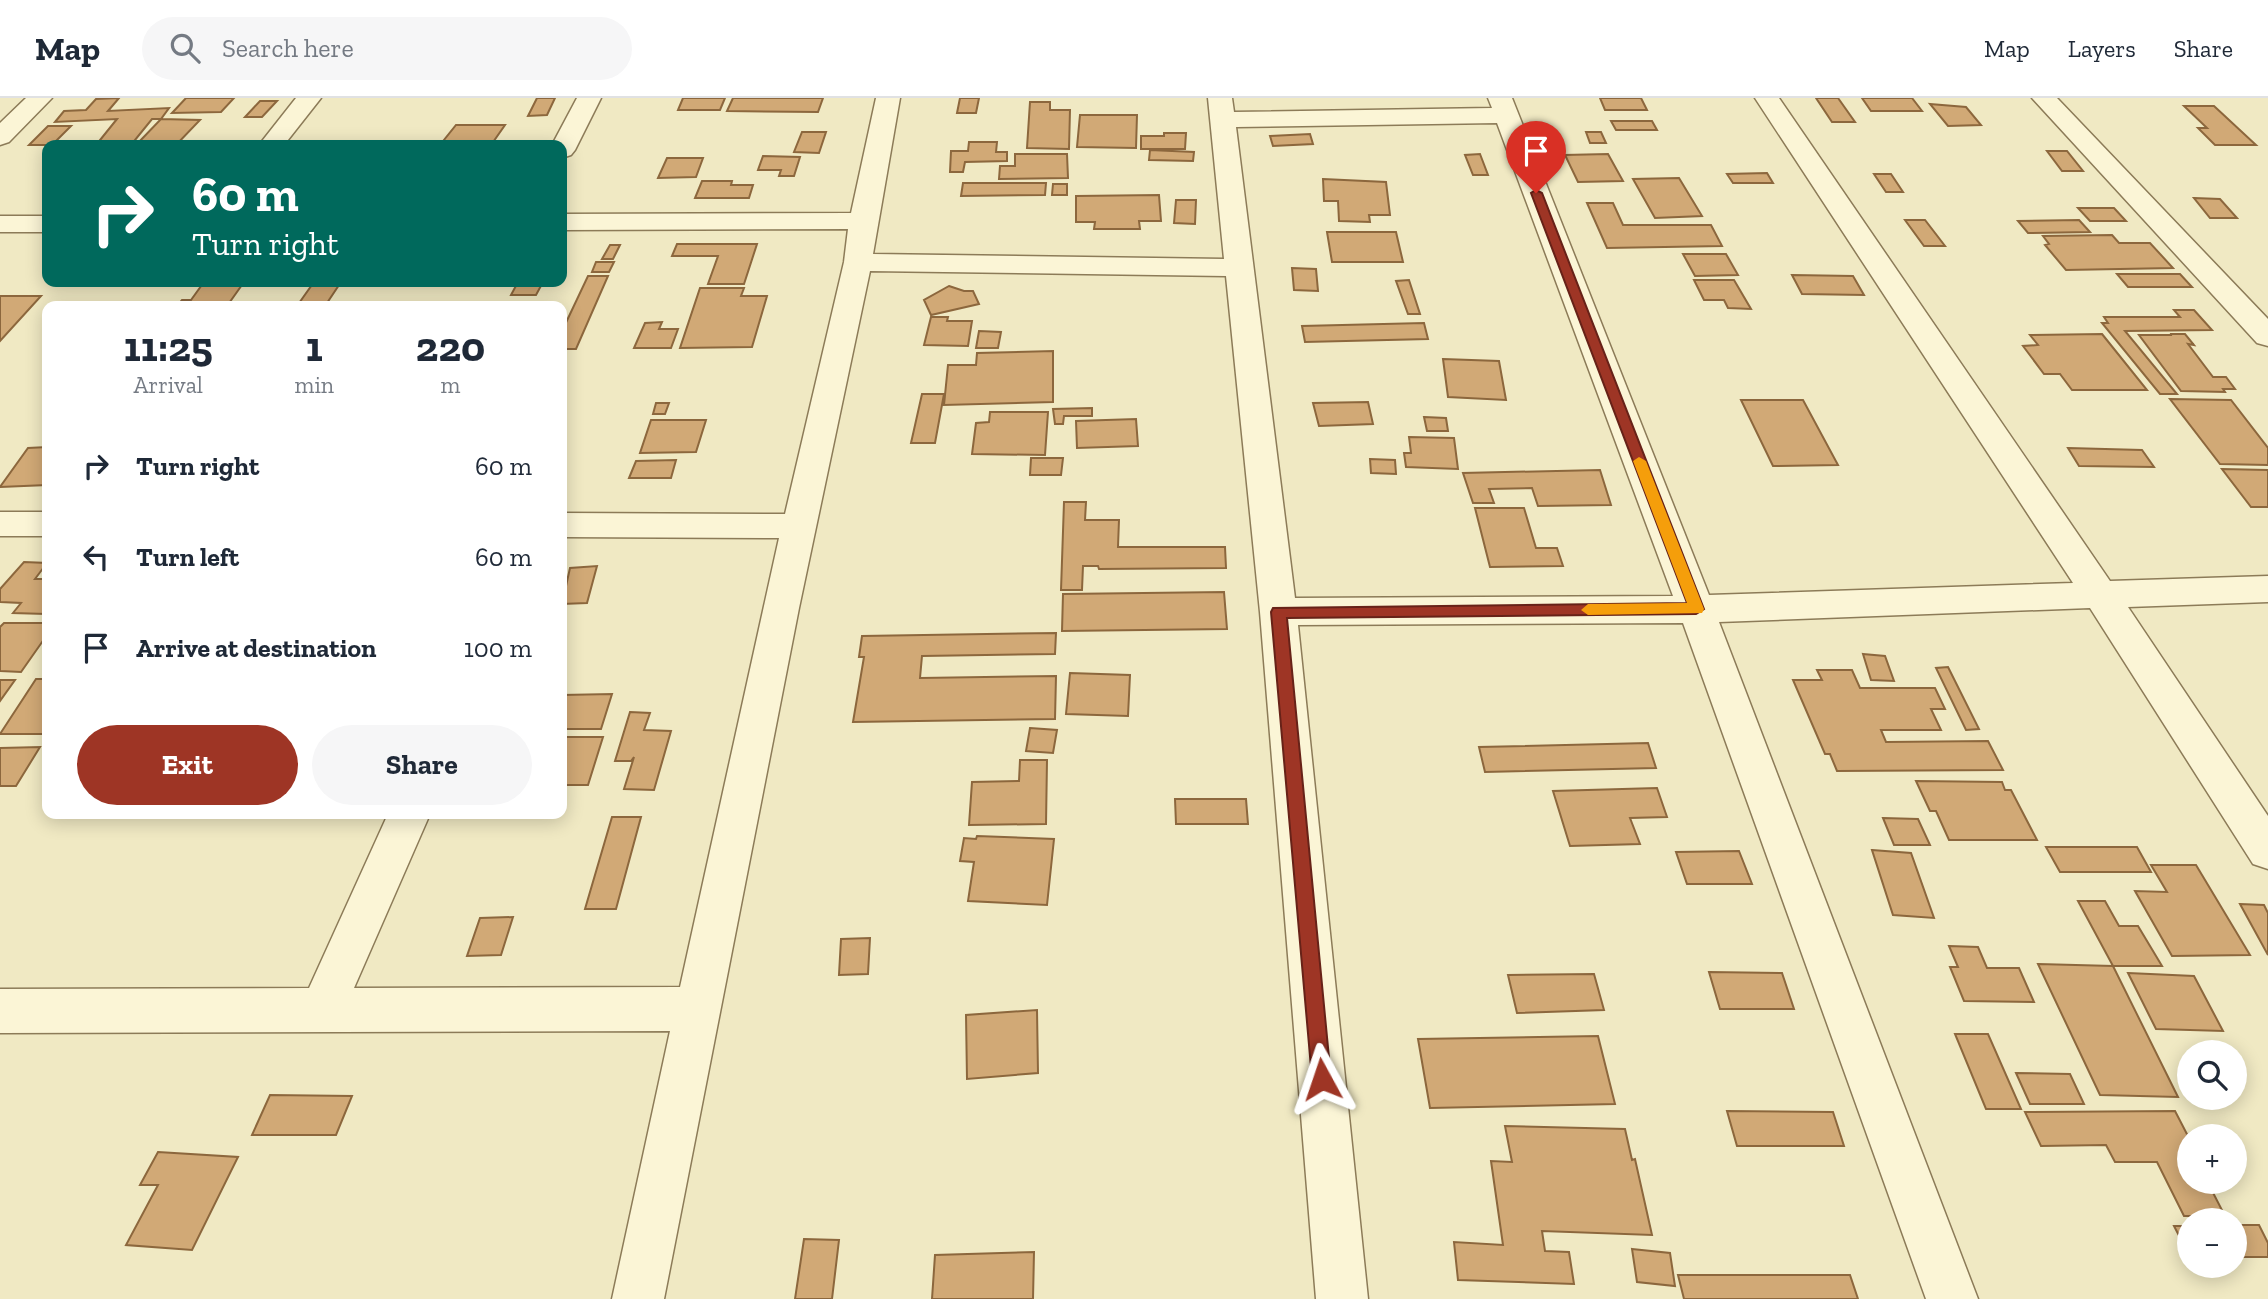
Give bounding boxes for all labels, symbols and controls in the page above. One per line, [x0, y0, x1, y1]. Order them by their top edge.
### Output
search box [142, 17, 632, 80]
text: Map [35, 29, 100, 68]
icon: search [166, 29, 204, 67]
text: Search here [222, 32, 354, 64]
text: Map [1984, 34, 2030, 63]
text: Layers [2068, 34, 2136, 63]
text: Share [2174, 34, 2233, 63]
pin [1506, 121, 1566, 193]
icon: arrive [1517, 132, 1555, 170]
text: 60 m [192, 165, 299, 224]
icon: right [77, 168, 168, 259]
text: Turn right [192, 225, 339, 263]
text: 11:25 [124, 321, 213, 372]
text: 1 [306, 321, 323, 372]
text: 220 [416, 321, 485, 372]
text: Arrival [134, 371, 203, 399]
text: min [295, 371, 334, 399]
text: m [441, 371, 460, 399]
icon: right [77, 447, 115, 485]
text: Turn right [136, 450, 259, 482]
text: 60 m [475, 450, 532, 482]
icon: left [77, 538, 115, 576]
text: Turn left [136, 541, 239, 573]
text: 60 m [475, 541, 532, 573]
icon: arrive [77, 629, 115, 667]
text: Arrive at destination [136, 632, 376, 664]
text: 100 m [464, 632, 532, 664]
button: Exit [77, 725, 298, 805]
button: Share [312, 725, 532, 805]
map controls [2177, 1040, 2247, 1278]
button: search [2177, 1040, 2247, 1110]
position arrow [1285, 1042, 1359, 1116]
button: + [2177, 1124, 2247, 1194]
button: − [2177, 1208, 2247, 1278]

